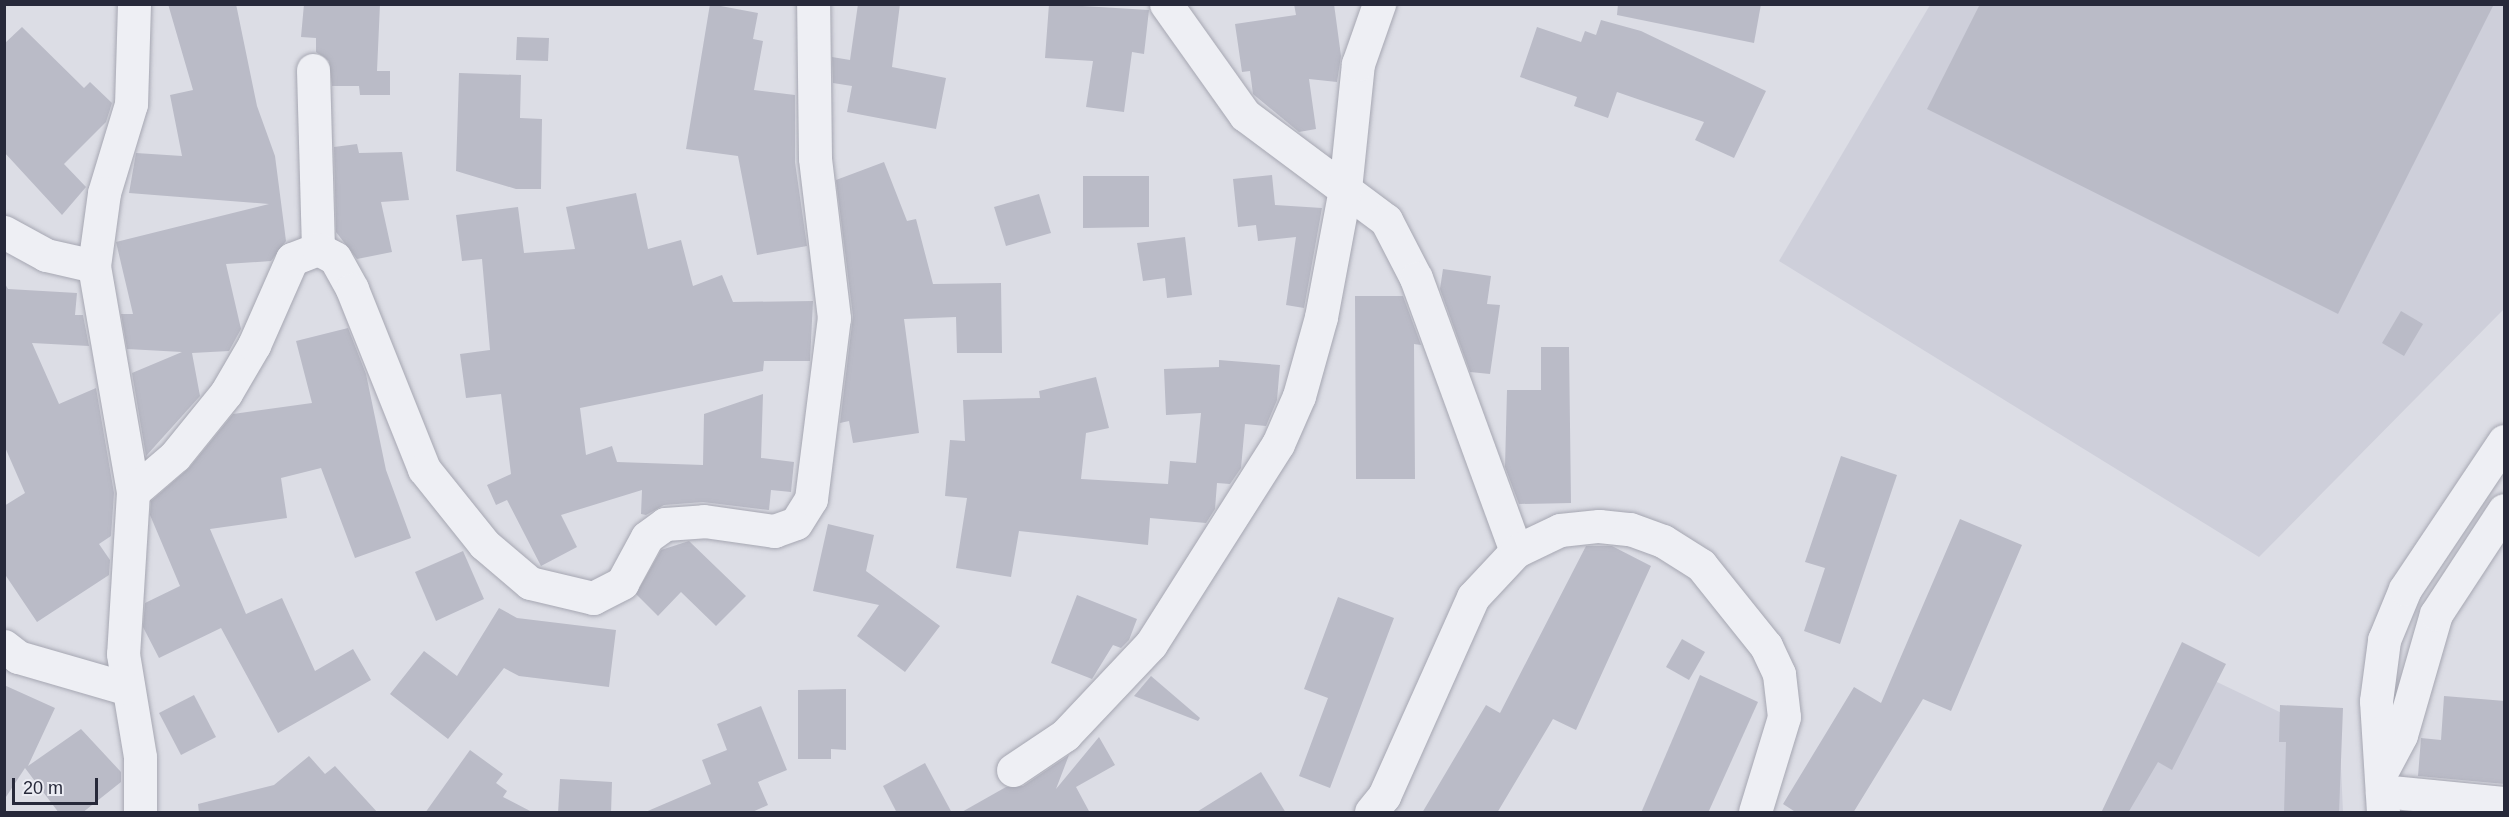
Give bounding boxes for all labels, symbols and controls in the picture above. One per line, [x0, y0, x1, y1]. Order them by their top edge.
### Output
scale bar [15, 766, 100, 804]
text: 20 m [23, 778, 63, 798]

